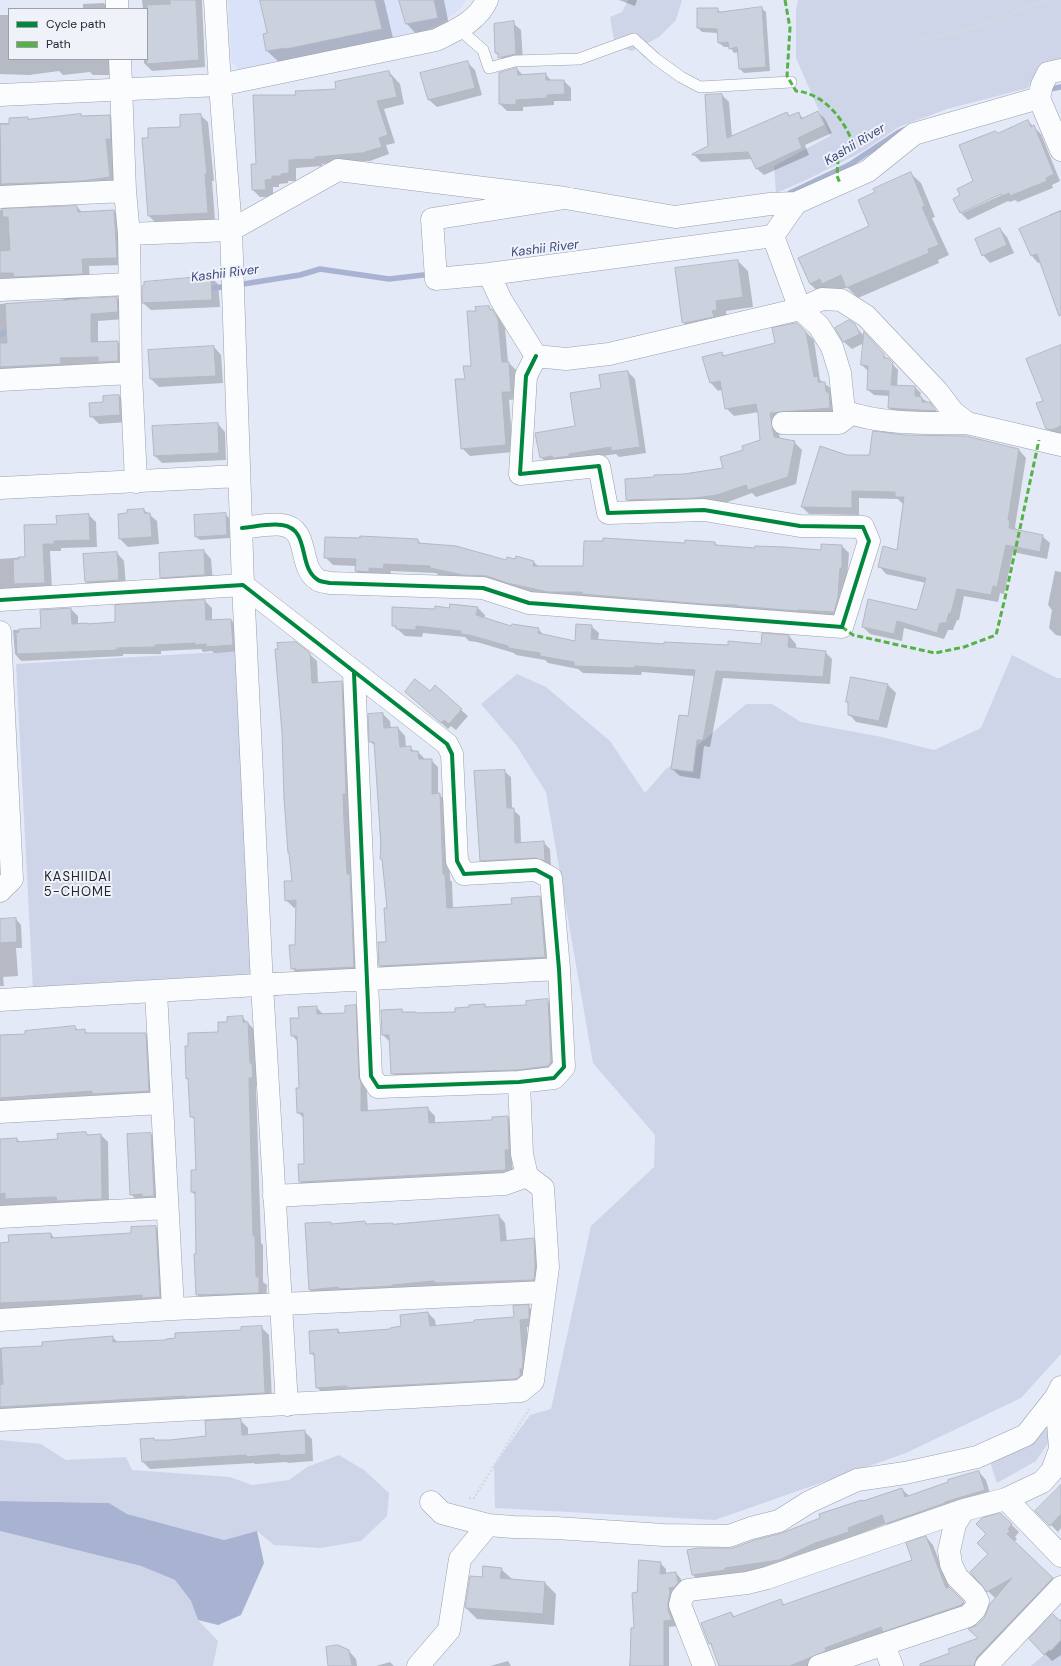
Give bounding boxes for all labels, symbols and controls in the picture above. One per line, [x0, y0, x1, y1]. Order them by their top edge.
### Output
legend [8, 8, 148, 60]
text: Cycle path [46, 16, 106, 32]
text: Path [46, 36, 71, 52]
water label: Kashii River [822, 121, 888, 169]
water label: Kashii River [510, 237, 580, 261]
water label: Kashii River [190, 262, 260, 286]
district label: KASHIIDAI 5-CHOME [44, 870, 112, 901]

